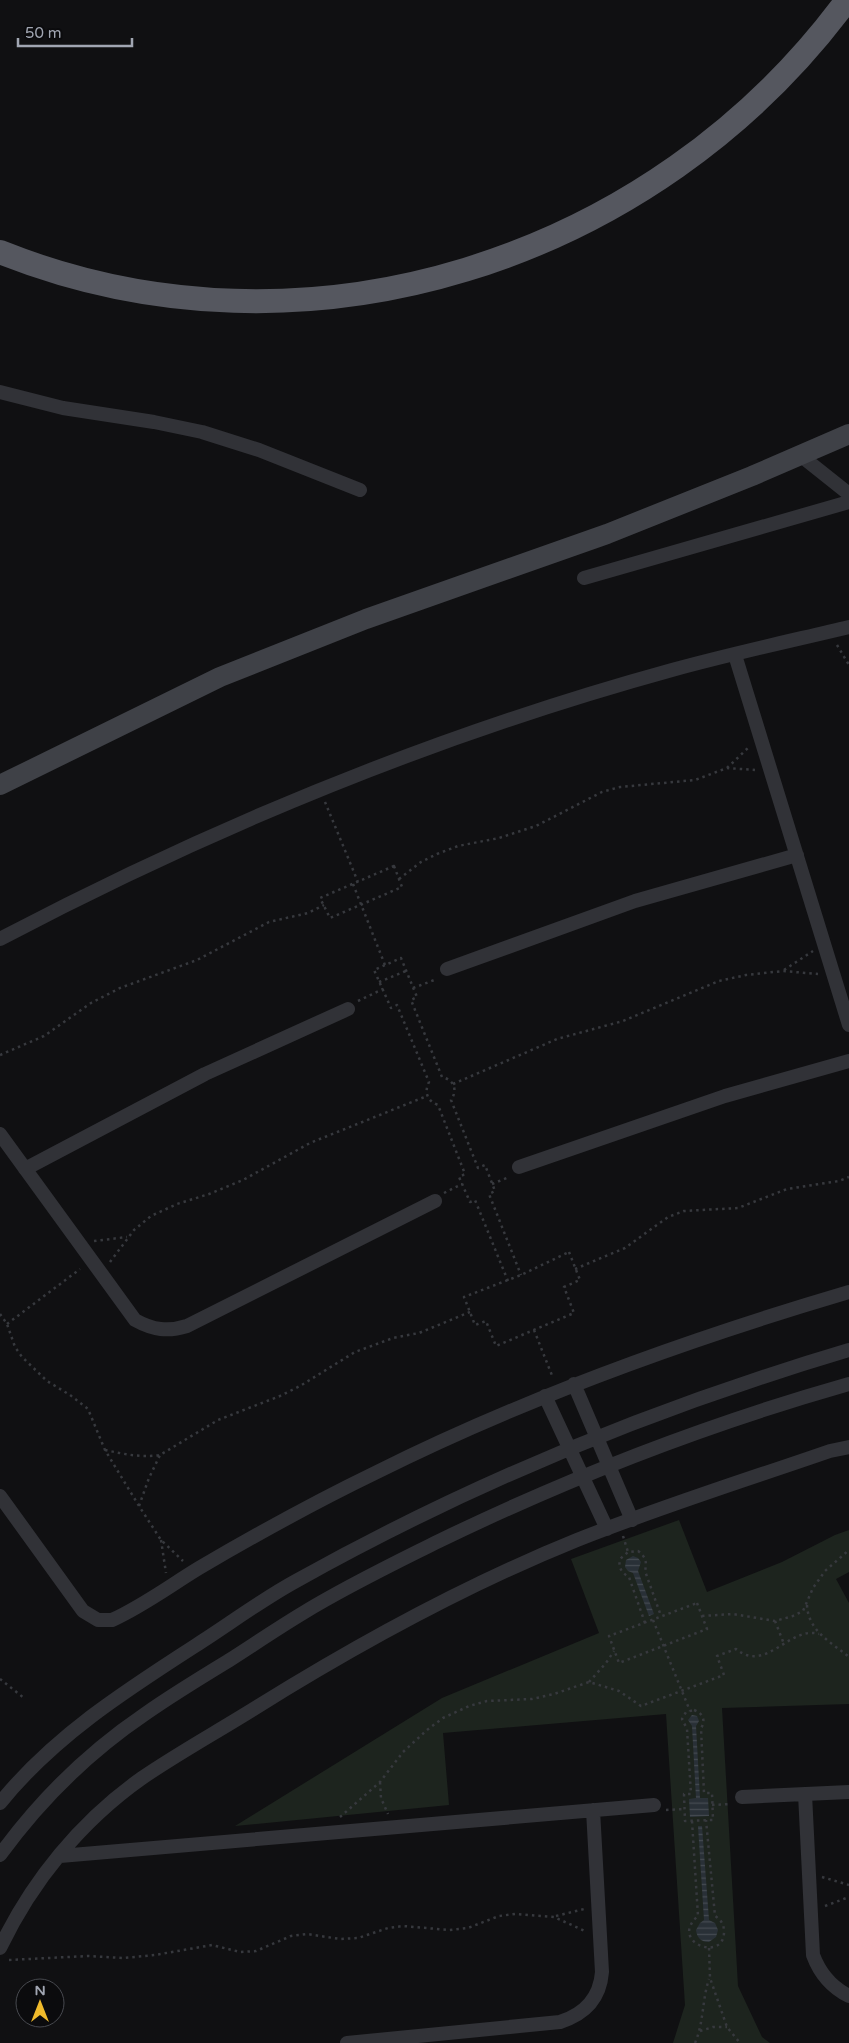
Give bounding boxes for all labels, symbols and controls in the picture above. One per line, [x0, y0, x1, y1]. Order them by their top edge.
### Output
scale bar [18, 15, 131, 47]
text: 50 m [25, 24, 62, 42]
north arrow [15, 1978, 65, 2028]
text: N [34, 1982, 46, 1999]

